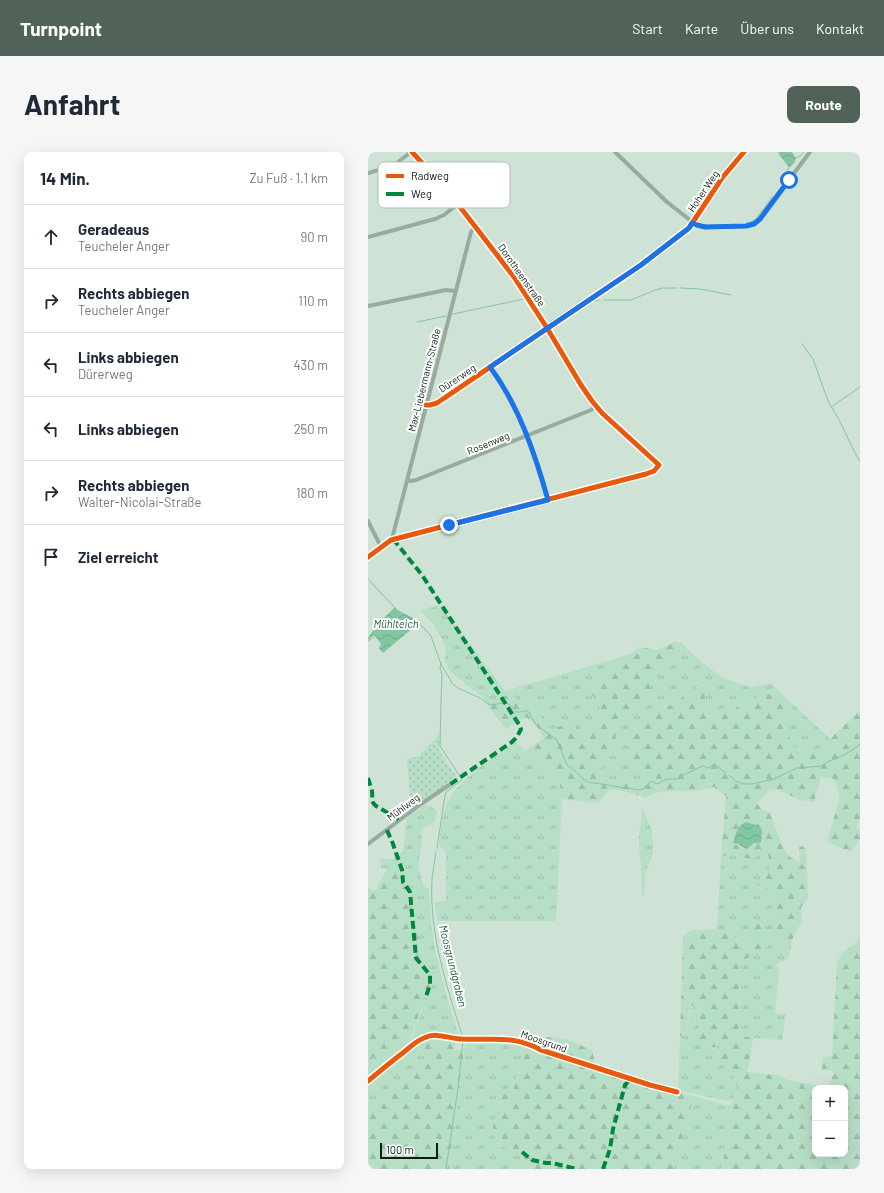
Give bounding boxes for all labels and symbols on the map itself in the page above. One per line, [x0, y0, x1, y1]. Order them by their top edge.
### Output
legend [378, 162, 510, 208]
street label: Hoher Weg [685, 168, 721, 214]
text: Radweg [411, 169, 449, 182]
route start [780, 171, 798, 189]
text: Weg [411, 187, 432, 200]
street label: Dorotheenstraße [496, 241, 548, 309]
street label: Max-Liebermann-Straße [405, 327, 443, 433]
street label: Dürerweg [436, 361, 478, 395]
street label: Rosenweg [465, 429, 511, 457]
route end [440, 516, 458, 534]
water label: Mühlteich [373, 617, 419, 630]
street label: Mühlweg [384, 791, 422, 823]
water label: Moosgrundgraben [437, 924, 470, 1008]
street label: Moosgrund [519, 1028, 569, 1054]
scale bar [380, 1141, 438, 1160]

